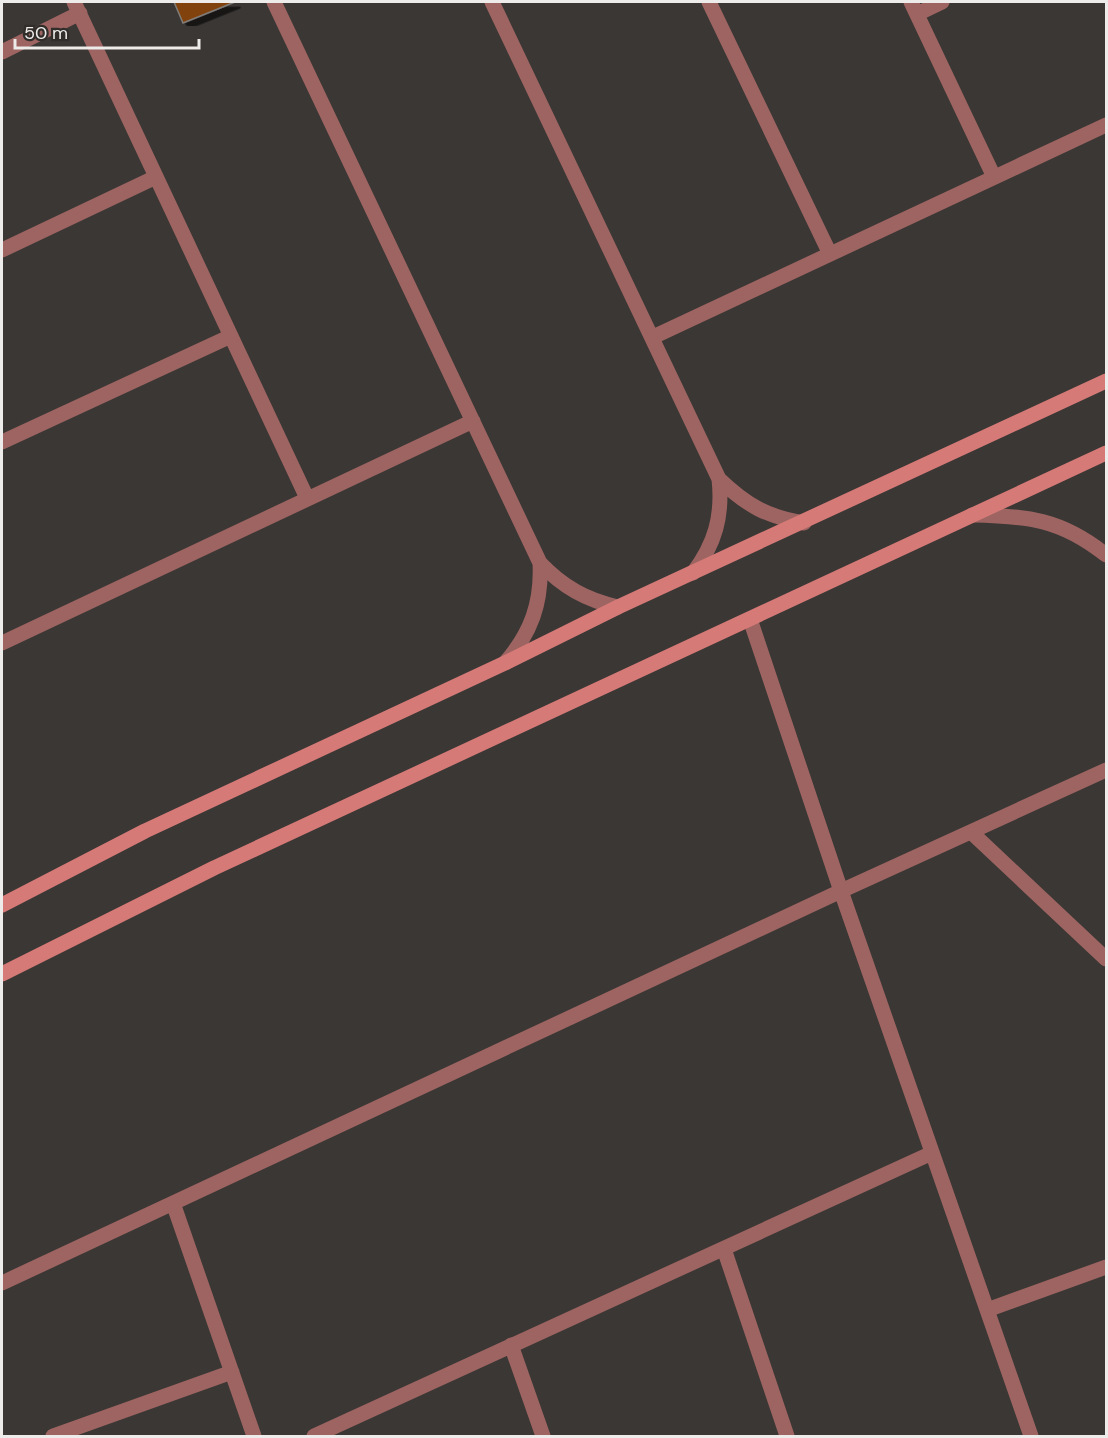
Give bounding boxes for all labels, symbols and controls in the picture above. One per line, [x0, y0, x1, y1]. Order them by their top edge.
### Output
scale bar [15, 12, 200, 50]
text: 50 m [24, 21, 68, 45]

